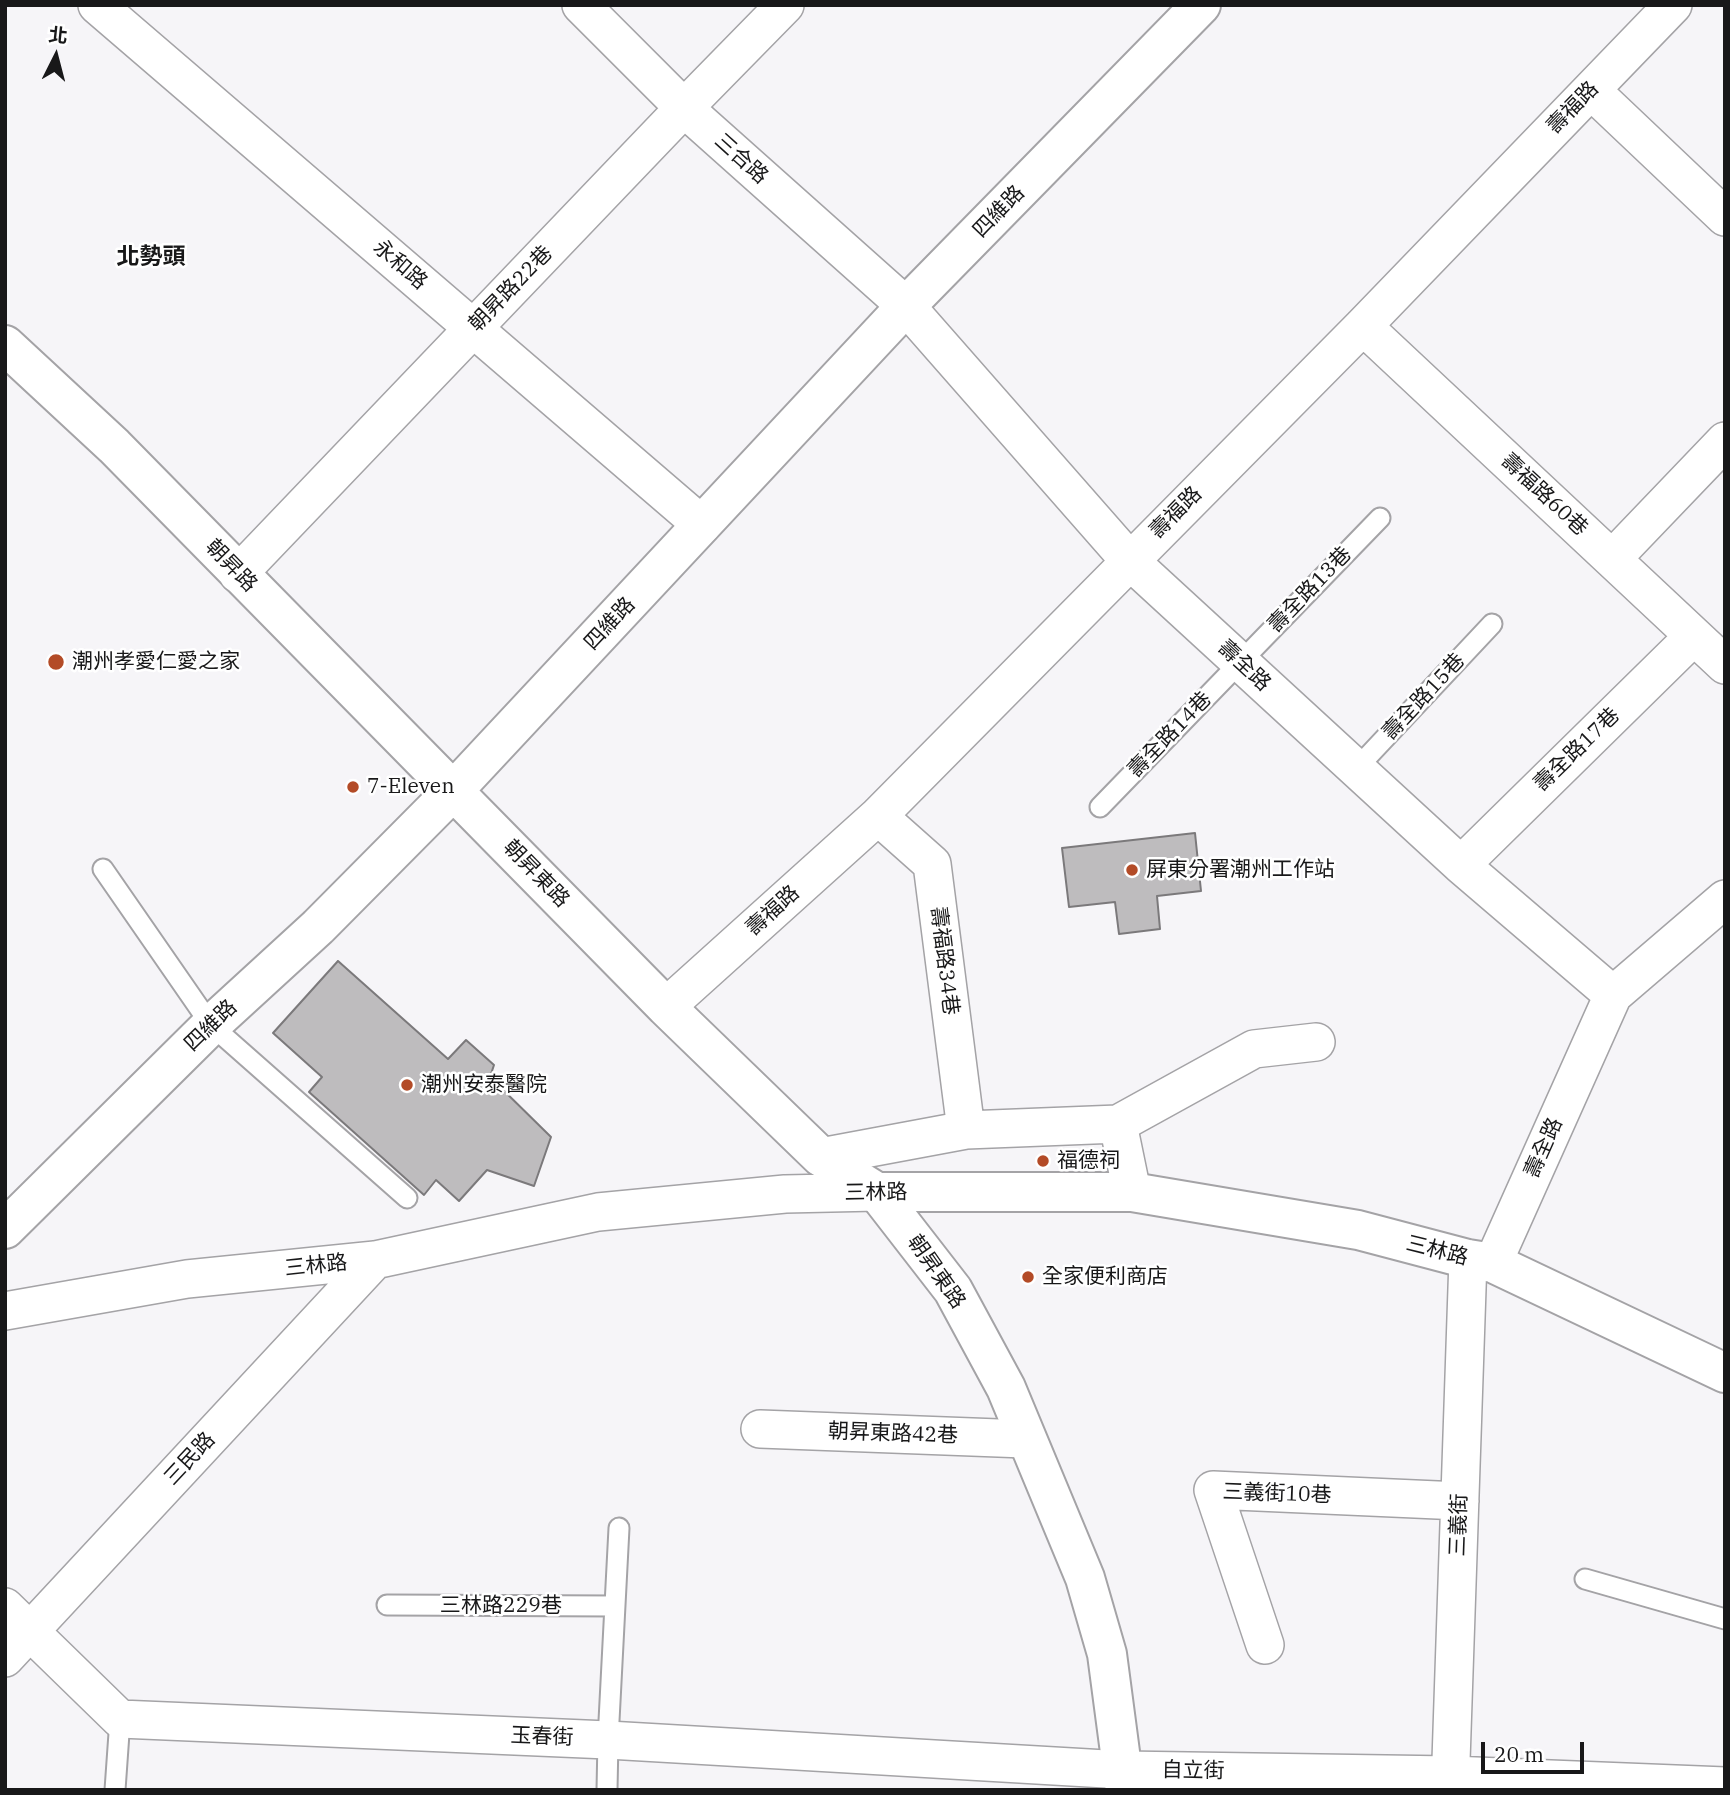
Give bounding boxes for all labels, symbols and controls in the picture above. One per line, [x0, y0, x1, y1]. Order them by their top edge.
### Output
north arrow [21, 21, 91, 91]
text: 北 [47, 22, 69, 48]
street label: 壽福路 [1542, 77, 1604, 139]
street label: 三合路 [709, 129, 773, 189]
street label: 四維路 [968, 181, 1030, 243]
street label: 永和路 [368, 235, 432, 295]
street label: 朝昇路22巷 [464, 241, 558, 337]
district label: 北勢頭 [117, 243, 185, 271]
street label: 壽福路60巷 [1495, 449, 1593, 541]
street label: 壽福路 [1145, 482, 1207, 544]
street label: 朝昇路 [200, 535, 262, 597]
street label: 壽全路13巷 [1263, 542, 1357, 638]
street label: 四維路 [579, 592, 641, 656]
street label: 壽全路 [1212, 635, 1276, 697]
street label: 壽全路15巷 [1378, 648, 1470, 746]
place label: 潮州孝愛仁愛之家 [72, 649, 240, 675]
marker: 潮州孝愛仁愛之家 [46, 652, 66, 672]
street label: 壽全路14巷 [1123, 687, 1217, 783]
street label: 壽全路17巷 [1529, 703, 1625, 797]
place label: 7-Eleven [367, 774, 455, 800]
marker: 7-Eleven [345, 779, 361, 795]
street label: 朝昇東路 [498, 835, 574, 913]
place label: 屏東分署潮州工作站 [1146, 857, 1335, 883]
marker: 屏東分署潮州工作站 [1124, 862, 1140, 878]
street label: 壽福路 [741, 881, 805, 941]
street label: 壽福路34巷 [925, 905, 963, 1017]
street label: 四維路 [180, 995, 242, 1057]
place label: 潮州安泰醫院 [421, 1072, 547, 1098]
marker: 潮州安泰醫院 [399, 1077, 415, 1093]
street label: 壽全路 [1520, 1114, 1568, 1182]
place label: 福德祠 [1057, 1148, 1120, 1174]
marker: 福德祠 [1035, 1153, 1051, 1169]
street label: 三林路 [844, 1180, 908, 1206]
street label: 朝昇東路 [902, 1230, 970, 1314]
street label: 三林路 [1403, 1231, 1471, 1271]
street label: 三林路 [283, 1250, 349, 1282]
place label: 全家便利商店 [1042, 1264, 1168, 1290]
marker: 全家便利商店 [1020, 1269, 1036, 1285]
street label: 朝昇東路42巷 [827, 1419, 959, 1449]
street label: 三民路 [159, 1427, 221, 1491]
street label: 三義街10巷 [1222, 1480, 1332, 1508]
street label: 三義街 [1445, 1493, 1473, 1557]
street label: 三林路229巷 [440, 1593, 562, 1619]
street label: 玉春街 [510, 1723, 574, 1751]
scale bar [1485, 1728, 1588, 1772]
text: 20 m [1494, 1740, 1544, 1768]
street label: 自立街 [1161, 1758, 1225, 1784]

